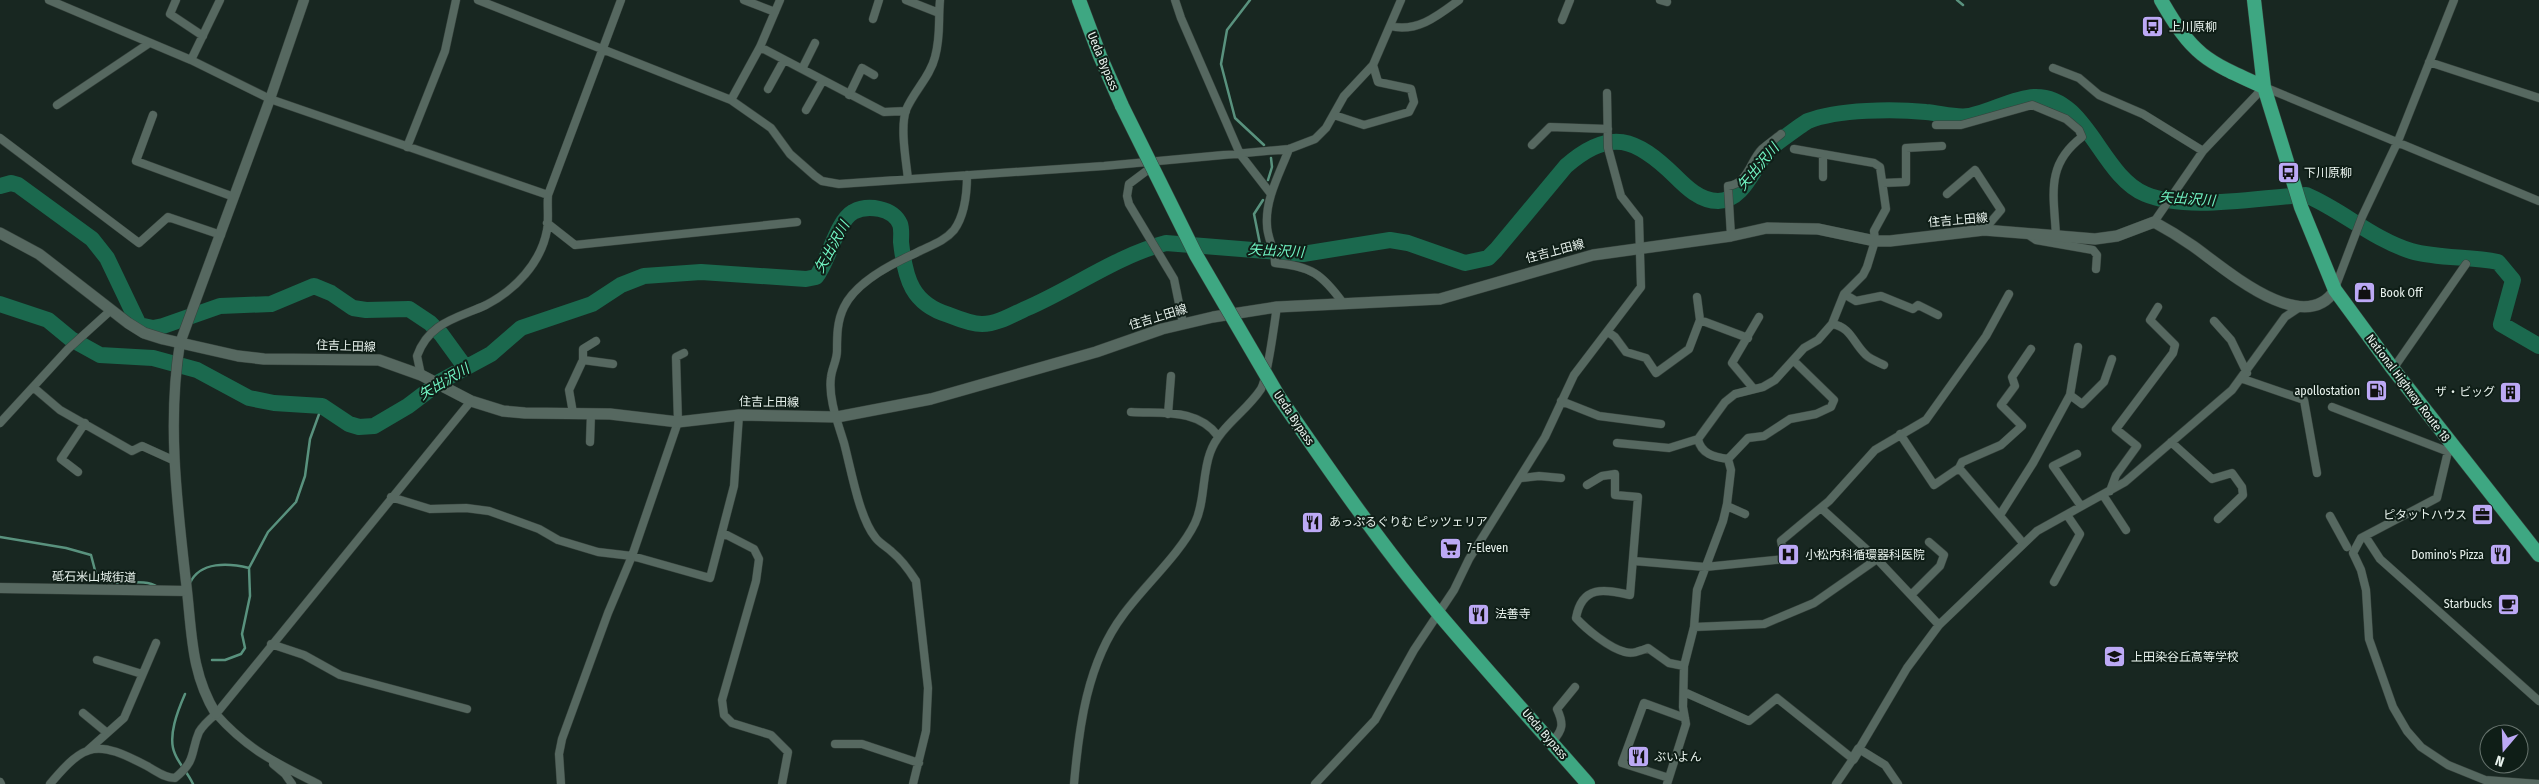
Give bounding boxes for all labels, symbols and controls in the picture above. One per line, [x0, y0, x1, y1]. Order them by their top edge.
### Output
bus stop icon: 上川原柳 [2141, 15, 2165, 39]
place label: 上川原柳 [2169, 20, 2217, 34]
street label: Ueda Bypass [1084, 30, 1122, 92]
water label: 矢出沢川 [1733, 139, 1784, 194]
bus stop icon: 下川原柳 [2276, 161, 2300, 185]
place label: 下川原柳 [2304, 166, 2352, 180]
water label: 矢出沢川 [2158, 189, 2218, 210]
street label: 住吉上田線 [1927, 210, 1989, 230]
water label: 矢出沢川 [811, 217, 854, 276]
street label: 住吉上田線 [1524, 236, 1586, 266]
water label: 矢出沢川 [1248, 241, 1306, 261]
shop icon: Book Off [2352, 281, 2376, 305]
place label: Book Off [2380, 286, 2424, 300]
street label: 住吉上田線 [1127, 302, 1189, 332]
street label: National Highway Route 18 [2363, 332, 2453, 444]
street label: 住吉上田線 [316, 338, 376, 354]
water label: 矢出沢川 [416, 359, 474, 404]
fuel station icon: apollostation [2364, 379, 2388, 403]
building icon: ザ・ビッグ [2499, 380, 2523, 404]
place label: apollostation [2294, 384, 2360, 398]
place label: ザ・ビッグ [2435, 385, 2495, 399]
street label: Ueda Bypass [1271, 388, 1317, 448]
street label: 住吉上田線 [739, 394, 799, 410]
office icon: ピタットハウス [2471, 503, 2495, 527]
place label: ピタットハウス [2383, 508, 2467, 522]
restaurant icon: あっぷるぐりむ ピッツェリア [1301, 510, 1325, 534]
place label: あっぷるぐりむ ピッツェリア [1329, 515, 1488, 529]
supermarket icon: 7-Eleven [1439, 536, 1463, 560]
place label: 7-Eleven [1467, 541, 1508, 555]
hospital icon: 小松内科循環器科医院 [1777, 543, 1801, 567]
restaurant icon: Domino's Pizza [2488, 543, 2512, 567]
place label: 小松内科循環器科医院 [1805, 548, 1925, 562]
place label: Domino's Pizza [2411, 548, 2484, 562]
street label: 砥石米山城街道 [52, 569, 136, 585]
cafe icon: Starbucks [2496, 592, 2520, 616]
place label: Starbucks [2444, 597, 2492, 611]
restaurant icon: 法善寺 [1467, 602, 1491, 626]
place label: 法善寺 [1495, 607, 1531, 621]
school or university icon: 上田染谷丘高等学校 [2103, 645, 2127, 669]
place label: 上田染谷丘高等学校 [2131, 650, 2239, 664]
street label: Ueda Bypass [1519, 706, 1571, 762]
north arrow [2479, 724, 2529, 774]
restaurant icon: ぶいよん [1626, 745, 1650, 769]
place label: ぶいよん [1654, 750, 1702, 764]
text: N [2493, 751, 2507, 770]

